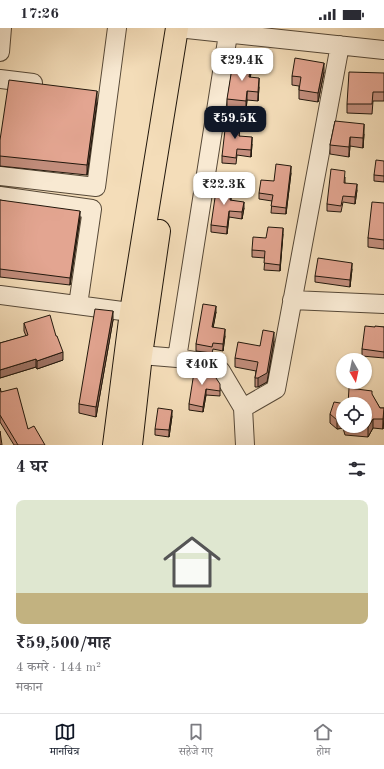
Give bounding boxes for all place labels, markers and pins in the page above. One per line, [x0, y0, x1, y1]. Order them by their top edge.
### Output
pin: ₹29.4K [209, 48, 275, 82]
pin: ₹59.5K [202, 106, 268, 140]
pin: ₹22.3K [191, 172, 257, 206]
pin: ₹40K [178, 352, 226, 386]

